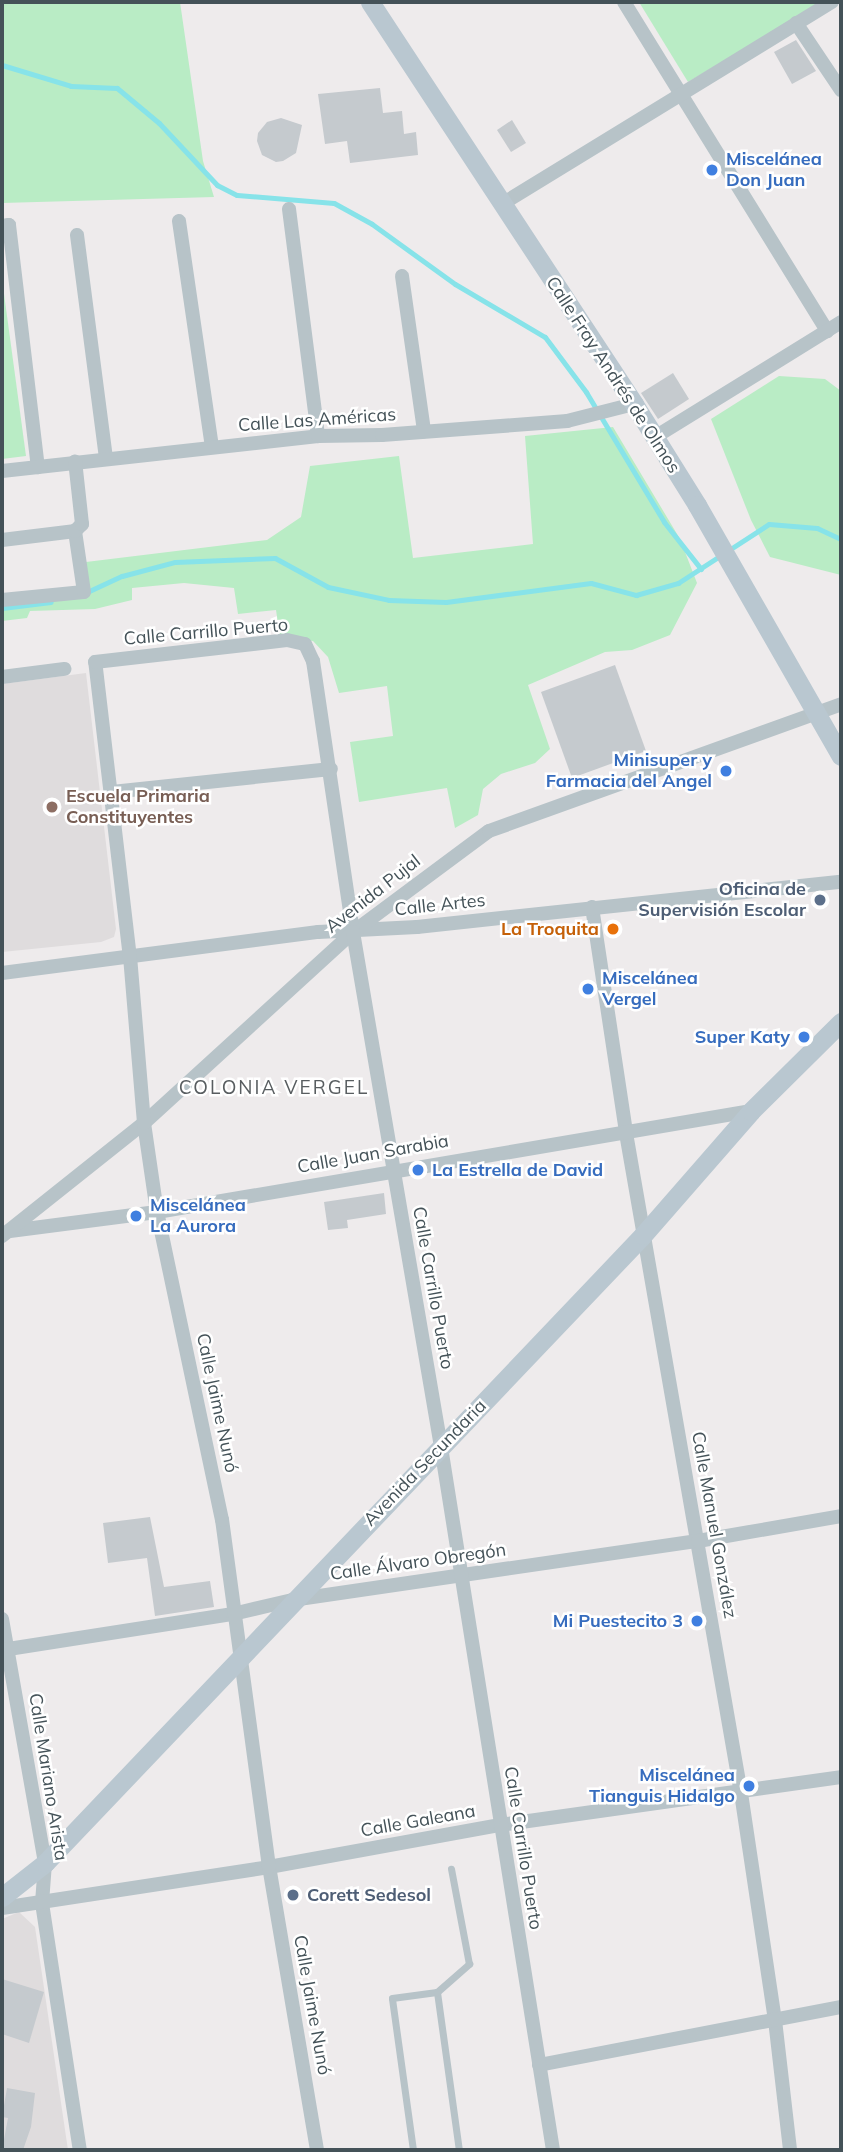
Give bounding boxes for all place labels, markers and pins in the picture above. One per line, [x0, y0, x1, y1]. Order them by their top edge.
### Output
place label: Miscelánea Don Juan [726, 149, 822, 192]
marker: Miscelánea Don Juan [704, 162, 720, 178]
place label: Minisuper y Farmacia del Angel [546, 750, 712, 792]
marker: Minisuper y Farmacia del Angel [718, 763, 734, 779]
place label: Escuela Primaria Constituyentes [66, 786, 210, 828]
marker: Escuela Primaria Constituyentes [44, 799, 60, 815]
place label: Oficina de Supervisión Escolar [638, 879, 806, 922]
marker: Oficina de Supervisión Escolar [812, 892, 828, 908]
place label: La Troquita [501, 918, 599, 940]
marker: La Troquita [605, 921, 621, 937]
place label: Miscelánea Vergel [602, 968, 698, 1010]
marker: Miscelánea Vergel [580, 981, 596, 997]
place label: Super Katy [695, 1026, 790, 1048]
marker: Super Katy [796, 1029, 812, 1045]
place label: La Estrella de David [432, 1159, 603, 1181]
marker: La Estrella de David [410, 1162, 426, 1178]
place label: Miscelánea La Aurora [150, 1195, 246, 1238]
marker: Miscelánea La Aurora [128, 1208, 144, 1224]
place label: Mi Puestecito 3 [553, 1610, 683, 1632]
marker: Mi Puestecito 3 [689, 1613, 705, 1629]
place label: Miscelánea Tianguis Hidalgo [589, 1765, 735, 1808]
marker: Miscelánea Tianguis Hidalgo [741, 1778, 757, 1794]
place label: Corett Sedesol [307, 1884, 431, 1906]
marker: Corett Sedesol [285, 1887, 301, 1903]

